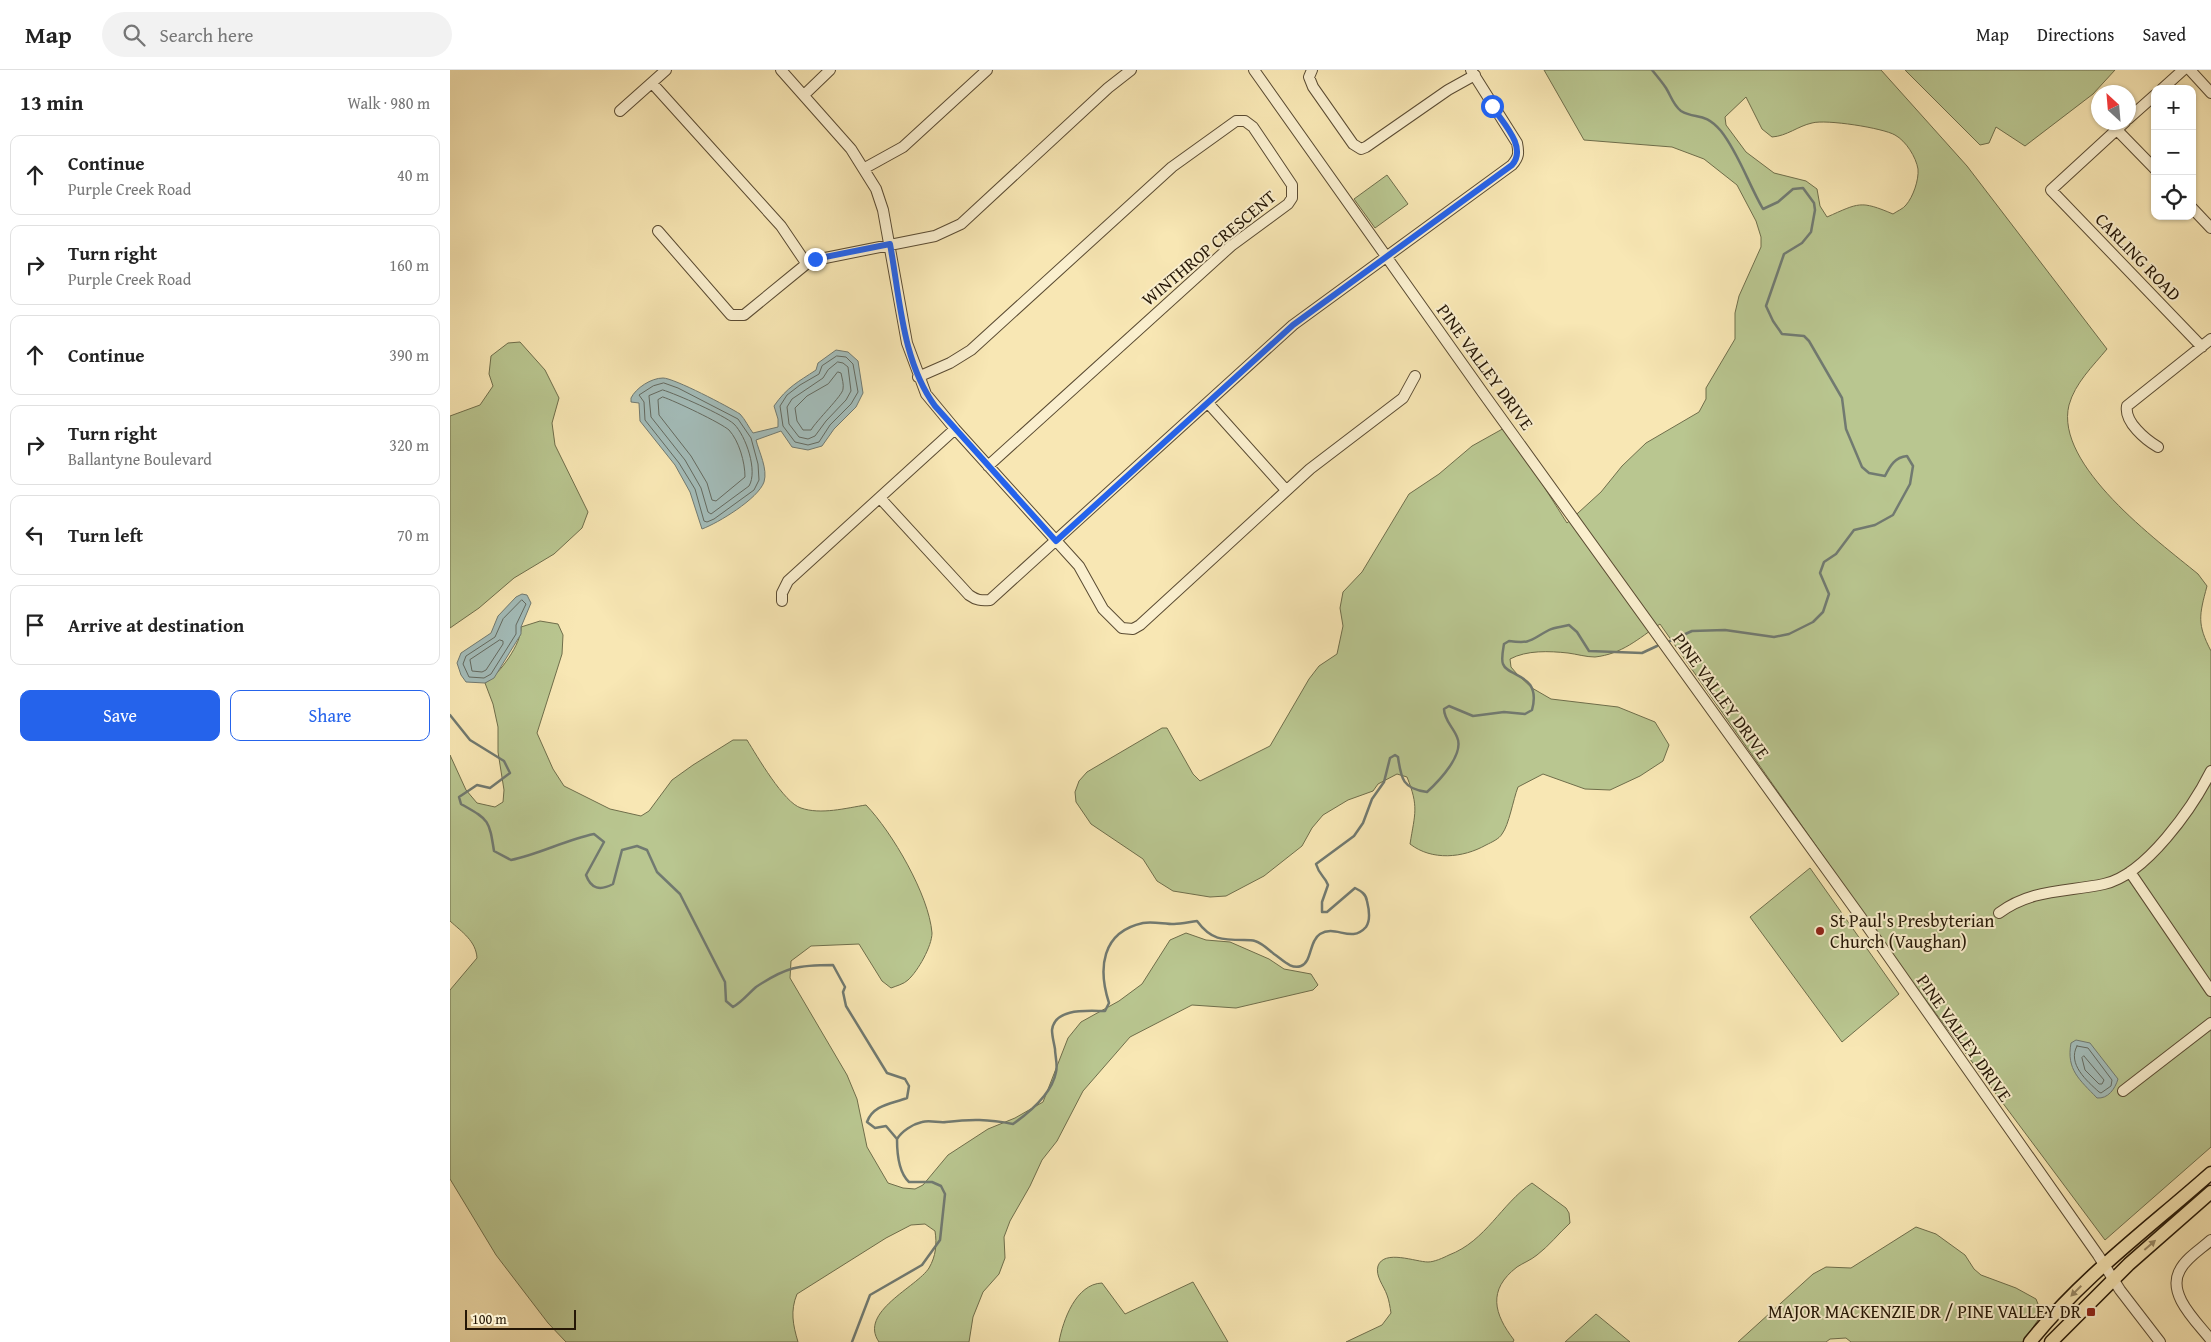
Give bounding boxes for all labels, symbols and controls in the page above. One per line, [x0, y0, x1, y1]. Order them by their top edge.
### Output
search box [102, 12, 452, 57]
text: Map [25, 17, 72, 52]
icon: search [120, 21, 148, 49]
text: Search here [160, 21, 253, 49]
text: Map [1976, 21, 2009, 48]
text: Directions [2037, 21, 2114, 48]
text: Saved [2142, 21, 2186, 48]
north arrow [2091, 85, 2136, 130]
map controls [2151, 85, 2196, 220]
button: + [2151, 85, 2196, 130]
text: 13 min [20, 87, 83, 118]
text: Walk · 980 m [347, 91, 430, 115]
route start [1481, 95, 1504, 118]
button: − [2151, 130, 2196, 175]
text: Continue [68, 149, 145, 177]
icon: ahead [21, 161, 49, 189]
text: 40 m [397, 163, 429, 187]
button: locate [2151, 175, 2196, 220]
text: Purple Creek Road [68, 177, 191, 201]
street label: WINTHROP CRESCENT [1136, 183, 1282, 312]
street label: CARLING ROAD [2089, 206, 2188, 307]
text: Turn right [68, 239, 157, 267]
route end [804, 248, 827, 271]
icon: right [21, 251, 49, 279]
text: 160 m [389, 253, 429, 277]
text: Purple Creek Road [68, 267, 191, 291]
street label: PINE VALLEY DRIVE [1430, 298, 1540, 435]
icon: ahead [21, 341, 49, 369]
text: Continue [68, 341, 145, 369]
text: 390 m [389, 343, 429, 367]
text: Turn right [68, 419, 157, 447]
icon: right [21, 431, 49, 459]
text: 320 m [389, 433, 429, 457]
text: Ballantyne Boulevard [68, 447, 212, 471]
icon: left [21, 521, 49, 549]
text: Turn left [68, 521, 143, 549]
text: 70 m [397, 523, 429, 547]
icon: arrive [21, 611, 49, 639]
text: Arrive at destination [68, 611, 244, 639]
street label: PINE VALLEY DRIVE [1666, 627, 1776, 764]
button: Save [20, 690, 220, 741]
button: Share [230, 690, 430, 741]
place label: St Paul's Presbyterian Church (Vaughan) [1830, 907, 1994, 955]
marker: St Paul's Presbyterian Church (Vaughan) [1814, 925, 1826, 937]
street label: PINE VALLEY DRIVE [1910, 968, 2019, 1107]
one-way arrow [2143, 1240, 2156, 1251]
one-way arrow [2070, 1284, 2082, 1296]
place label: MAJOR MACKENZIE DR / PINE VALLEY DR [1768, 1298, 2082, 1325]
marker: MAJOR MACKENZIE DR / PINE VALLEY DR [2085, 1306, 2097, 1318]
scale bar [465, 1307, 576, 1330]
text: 100 m [472, 1309, 507, 1329]

